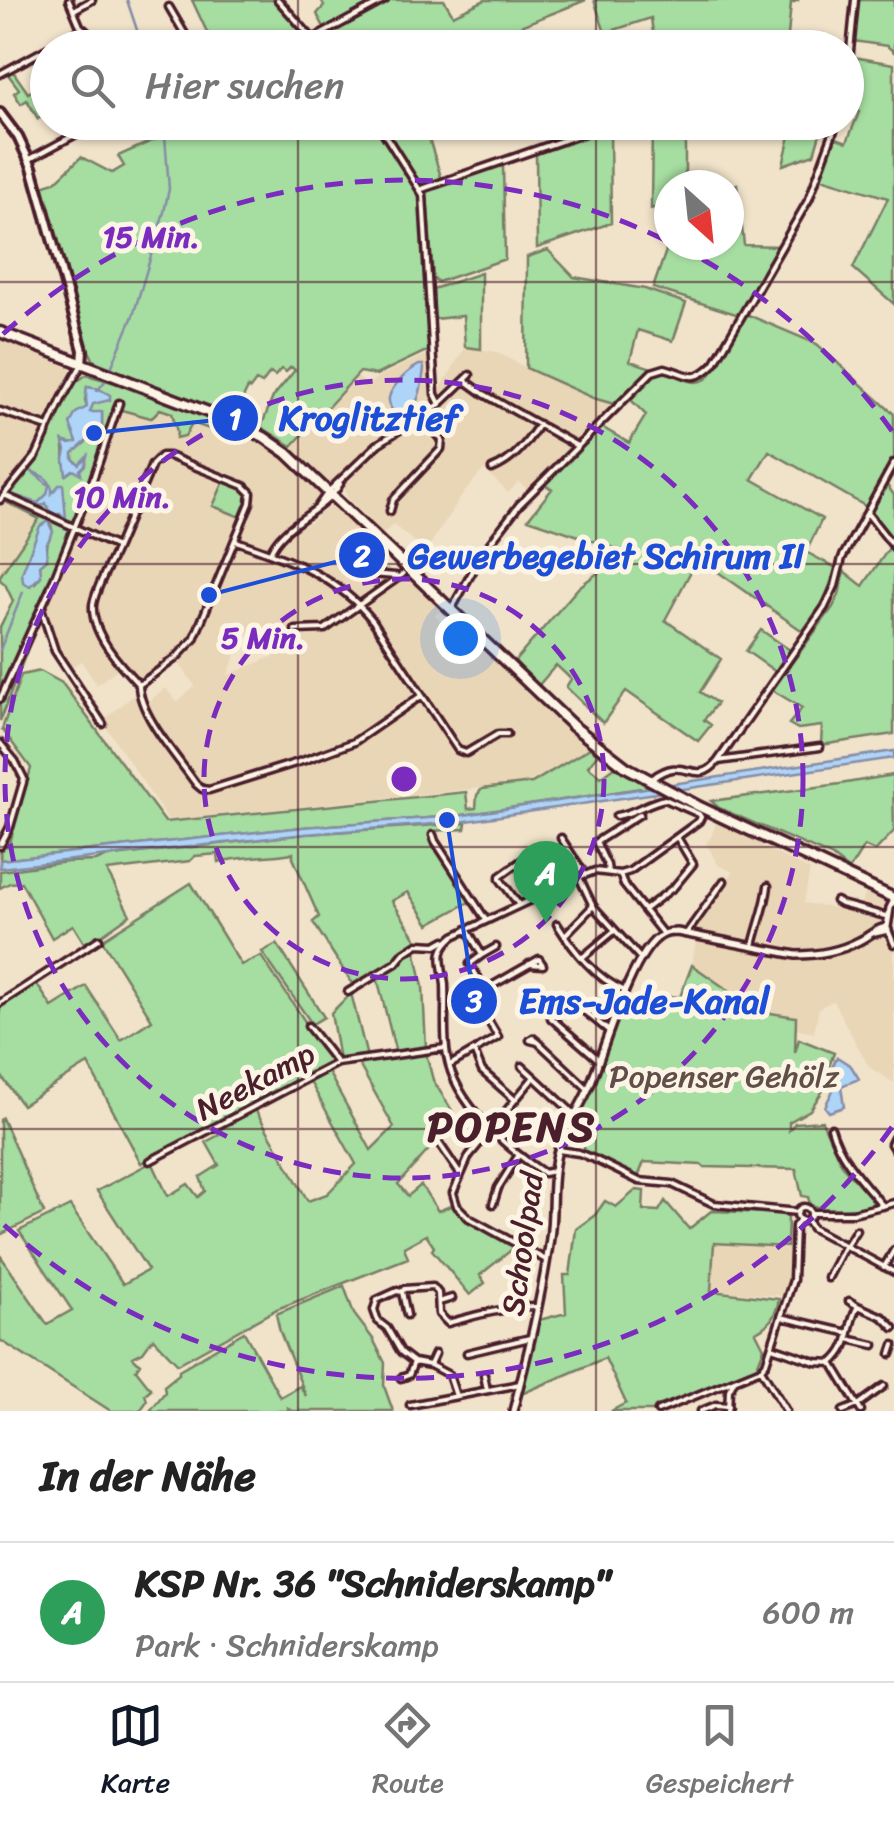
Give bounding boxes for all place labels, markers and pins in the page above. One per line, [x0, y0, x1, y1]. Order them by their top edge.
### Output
callout: Kroglitztief [210, 386, 479, 451]
callout: Gewerbegebiet Schirum II [337, 523, 824, 588]
centre of rings [386, 761, 422, 797]
pin: A [514, 840, 578, 923]
callout: Ems-Jade-Kanal [449, 968, 789, 1033]

